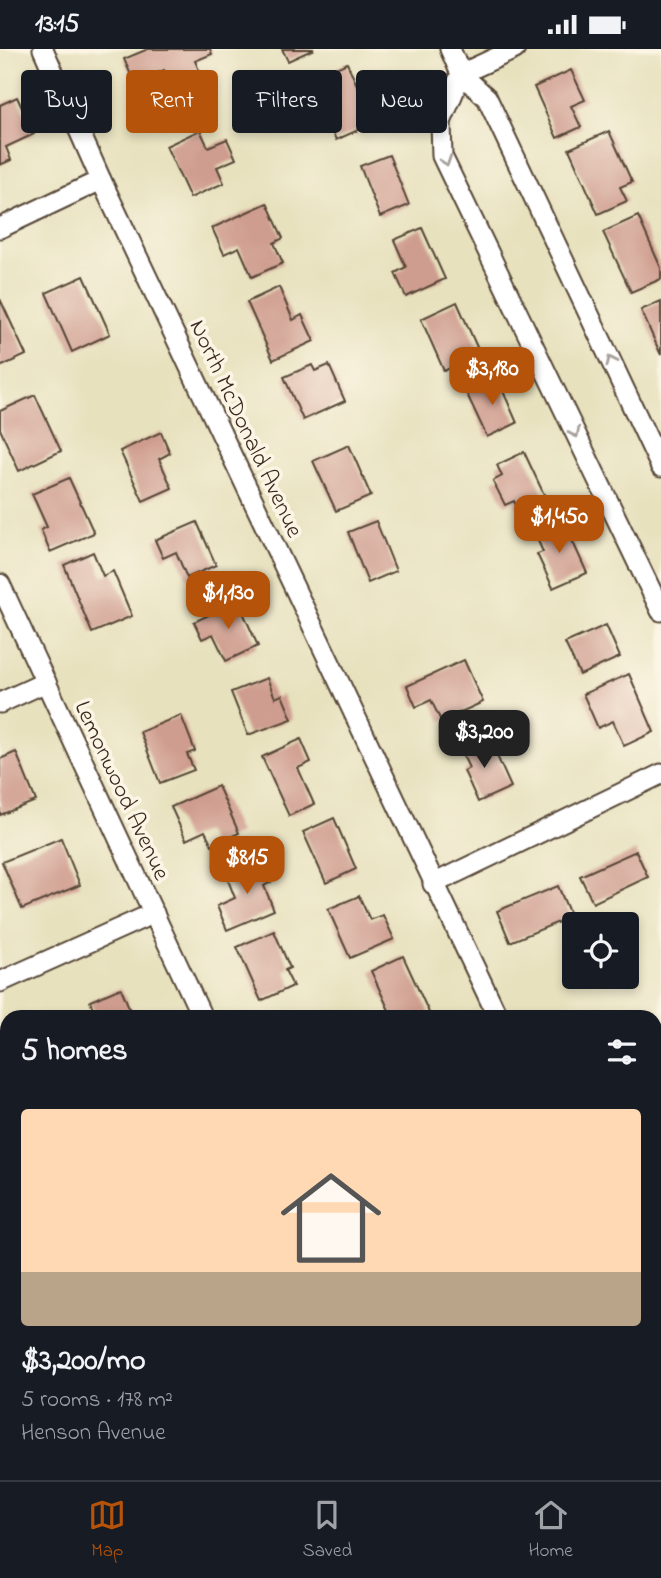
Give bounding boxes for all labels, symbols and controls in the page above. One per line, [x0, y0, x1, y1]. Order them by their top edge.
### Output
text: 13:15 [35, 6, 79, 44]
chip: Buy [21, 70, 112, 133]
chip: Rent [126, 70, 218, 133]
chip: Filters [232, 70, 342, 133]
chip: New [356, 70, 447, 133]
one-way arrow [438, 155, 452, 167]
street label: North McDonald Avenue [179, 314, 311, 544]
pin: $3,180 [435, 347, 549, 407]
text: $3,180 [465, 353, 519, 386]
one-way arrow [606, 356, 620, 368]
one-way arrow [566, 426, 580, 438]
pin: $1,450 [502, 496, 616, 555]
text: $1,450 [530, 501, 588, 534]
pin: $1,130 [171, 571, 285, 631]
text: $1,130 [202, 577, 254, 610]
street label: Lemonwood Avenue [64, 696, 178, 887]
pin: $3,200 [427, 711, 541, 770]
text: $3,200 [455, 716, 513, 749]
pin: $815 [206, 837, 288, 896]
text: $815 [225, 842, 269, 875]
map controls [562, 912, 639, 989]
button: locate [562, 912, 639, 989]
text: 5 homes [21, 1030, 128, 1074]
icon: filters [603, 1033, 641, 1071]
icon: home [268, 1155, 394, 1281]
text: $3,200/mo [21, 1340, 146, 1384]
text: 5 rooms · 178 m² [21, 1384, 173, 1417]
text: Henson Avenue [21, 1417, 166, 1450]
tab: Map [88, 1496, 126, 1565]
tab: Saved [303, 1496, 352, 1565]
tab: Home [529, 1496, 573, 1565]

